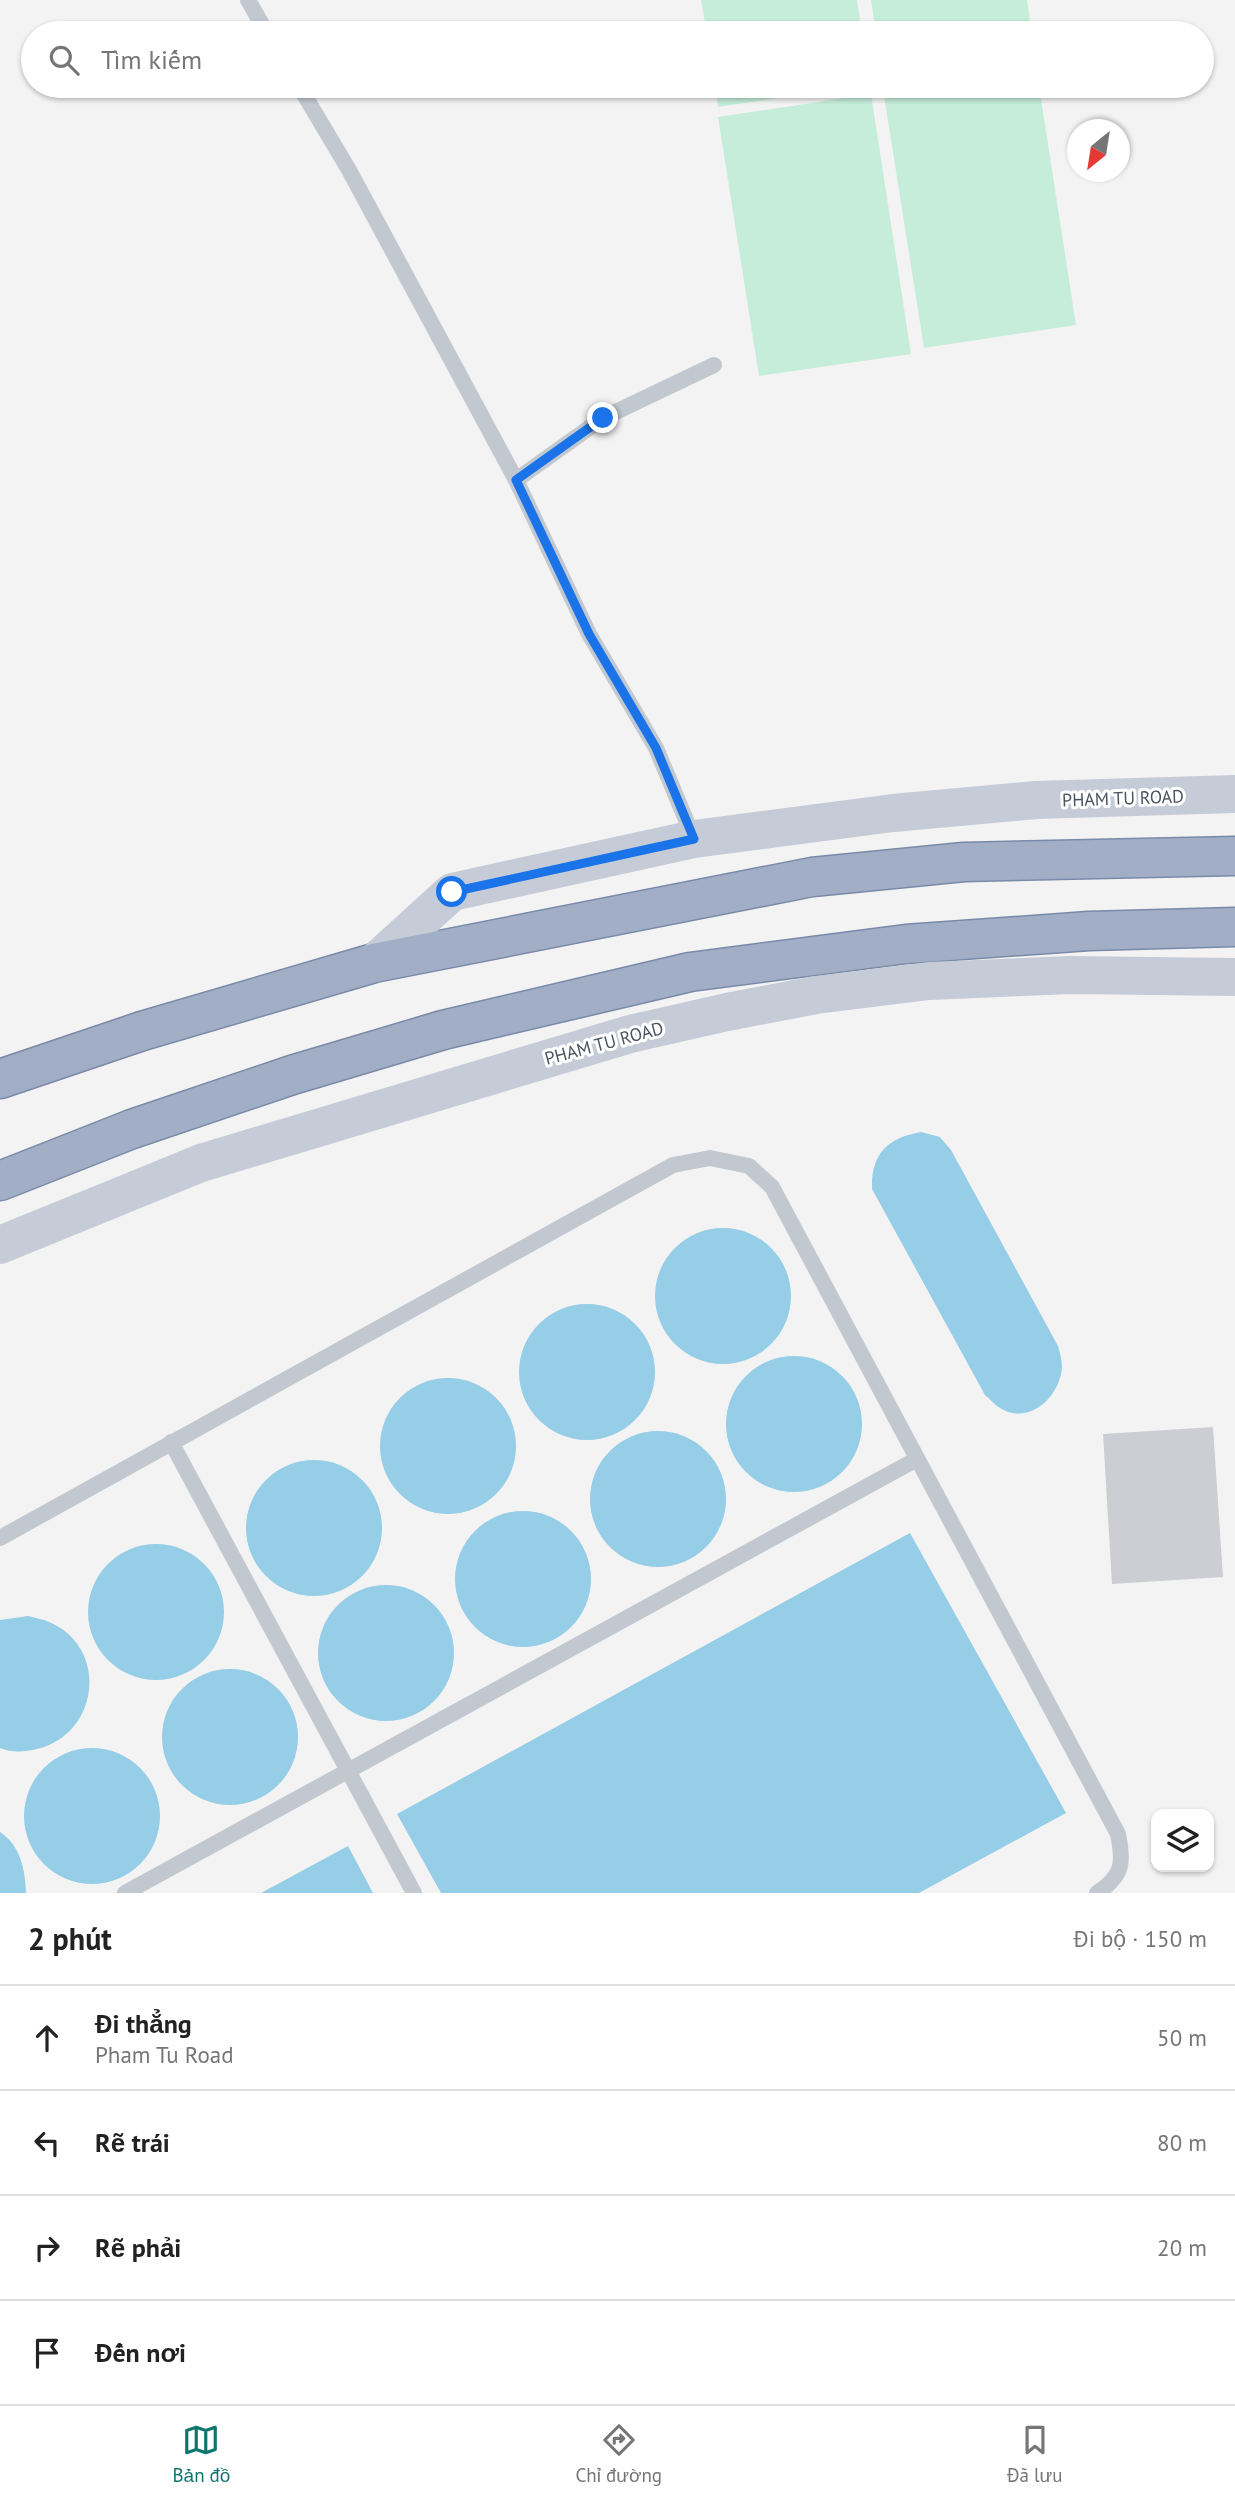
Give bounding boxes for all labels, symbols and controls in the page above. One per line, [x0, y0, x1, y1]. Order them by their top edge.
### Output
search box [21, 21, 1214, 98]
icon: search [45, 41, 83, 79]
text: Tìm kiếm [101, 43, 202, 76]
north arrow [1067, 119, 1130, 182]
route end [587, 402, 618, 433]
street label: PHAM TU ROAD [1062, 784, 1184, 812]
route start [436, 876, 467, 907]
street label: PHAM TU ROAD [542, 1016, 666, 1070]
map controls [1151, 1809, 1214, 1872]
button: layers [1151, 1809, 1214, 1872]
text: 2 phút [28, 1919, 112, 1958]
text: Đi bộ · 150 m [1074, 1924, 1207, 1953]
text: Đi thẳng [95, 2007, 192, 2040]
icon: ahead [28, 2019, 66, 2057]
text: 50 m [1157, 2023, 1207, 2052]
text: Pham Tu Road [95, 2040, 234, 2069]
icon: left [28, 2124, 66, 2162]
text: Rẽ trái [95, 2126, 170, 2159]
text: 80 m [1157, 2128, 1207, 2157]
icon: right [28, 2229, 66, 2267]
text: Rẽ phải [95, 2231, 181, 2264]
text: 20 m [1157, 2233, 1207, 2262]
icon: arrive [28, 2334, 66, 2372]
text: Đến nơi [95, 2336, 186, 2369]
tab: Bản đồ [172, 2421, 230, 2487]
tab: Chỉ đường [575, 2421, 662, 2487]
tab: Đã lưu [1007, 2421, 1062, 2487]

